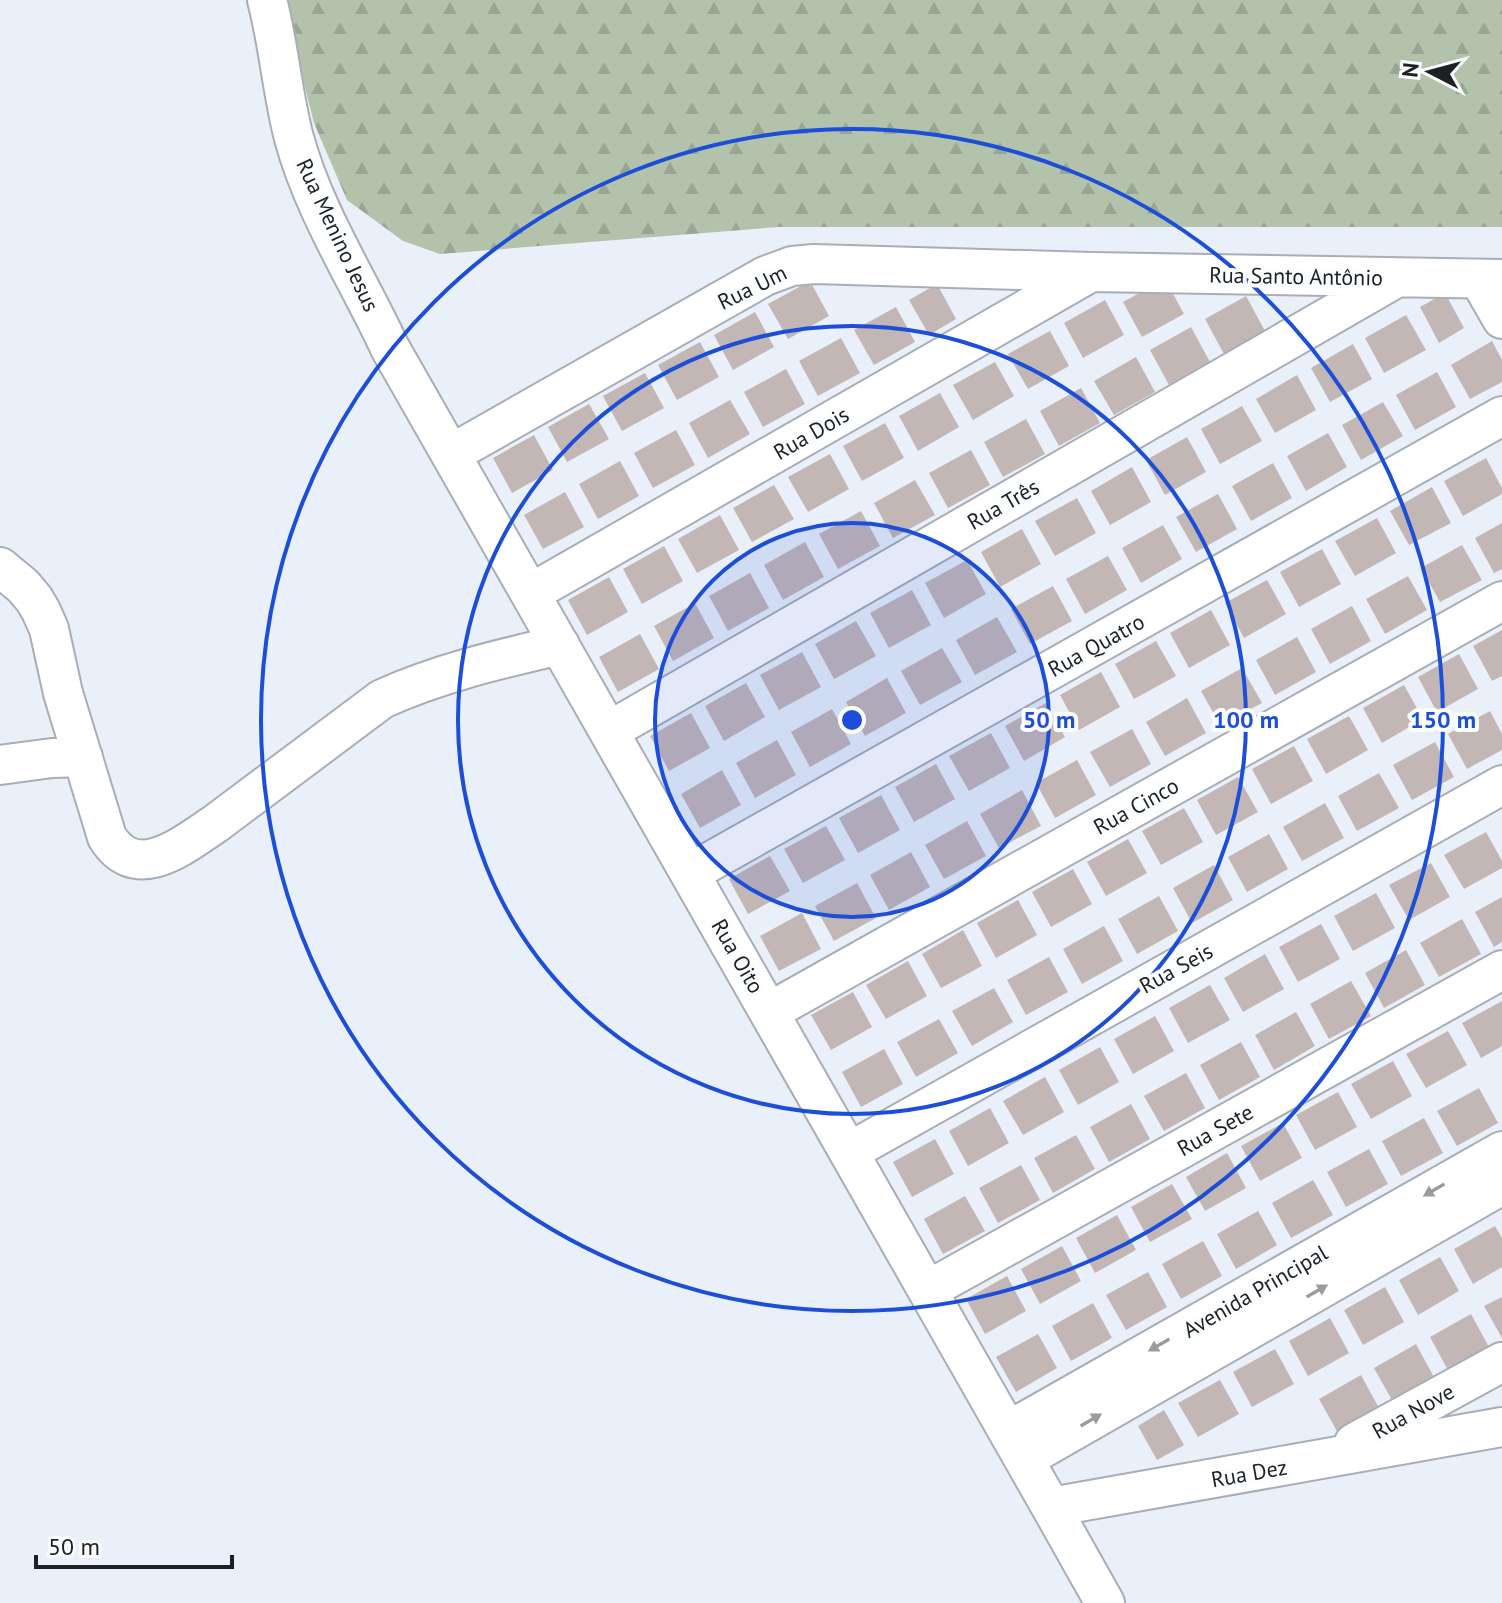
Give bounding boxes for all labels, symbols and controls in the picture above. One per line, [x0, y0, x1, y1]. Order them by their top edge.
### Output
north arrow [1390, 32, 1470, 112]
text: N [1395, 61, 1425, 79]
street label: Rua Menino Jesus [290, 154, 386, 316]
street label: Rua Um [713, 258, 791, 316]
street label: Rua Santo Antônio [1209, 260, 1383, 292]
street label: Rua Dois [768, 400, 854, 466]
street label: Rua Três [962, 472, 1044, 536]
street label: Rua Quatro [1043, 607, 1149, 683]
text: 50 m [1023, 704, 1075, 735]
text: 100 m [1213, 704, 1279, 735]
text: 150 m [1410, 704, 1476, 735]
centre of rings [838, 706, 866, 734]
street label: Rua Cinco [1088, 771, 1184, 841]
street label: Rua Oito [706, 914, 770, 998]
street label: Rua Seis [1134, 936, 1218, 1000]
street label: Rua Sete [1172, 1098, 1258, 1162]
one-way arrow [1423, 1183, 1445, 1197]
street label: Avenida Principal [1178, 1238, 1333, 1344]
one-way arrow [1306, 1284, 1328, 1298]
one-way arrow [1148, 1338, 1170, 1352]
street label: Rua Nove [1367, 1377, 1459, 1445]
one-way arrow [1080, 1413, 1103, 1427]
street label: Rua Dez [1209, 1453, 1289, 1493]
scale bar [36, 1519, 232, 1569]
text: 50 m [48, 1531, 100, 1562]

